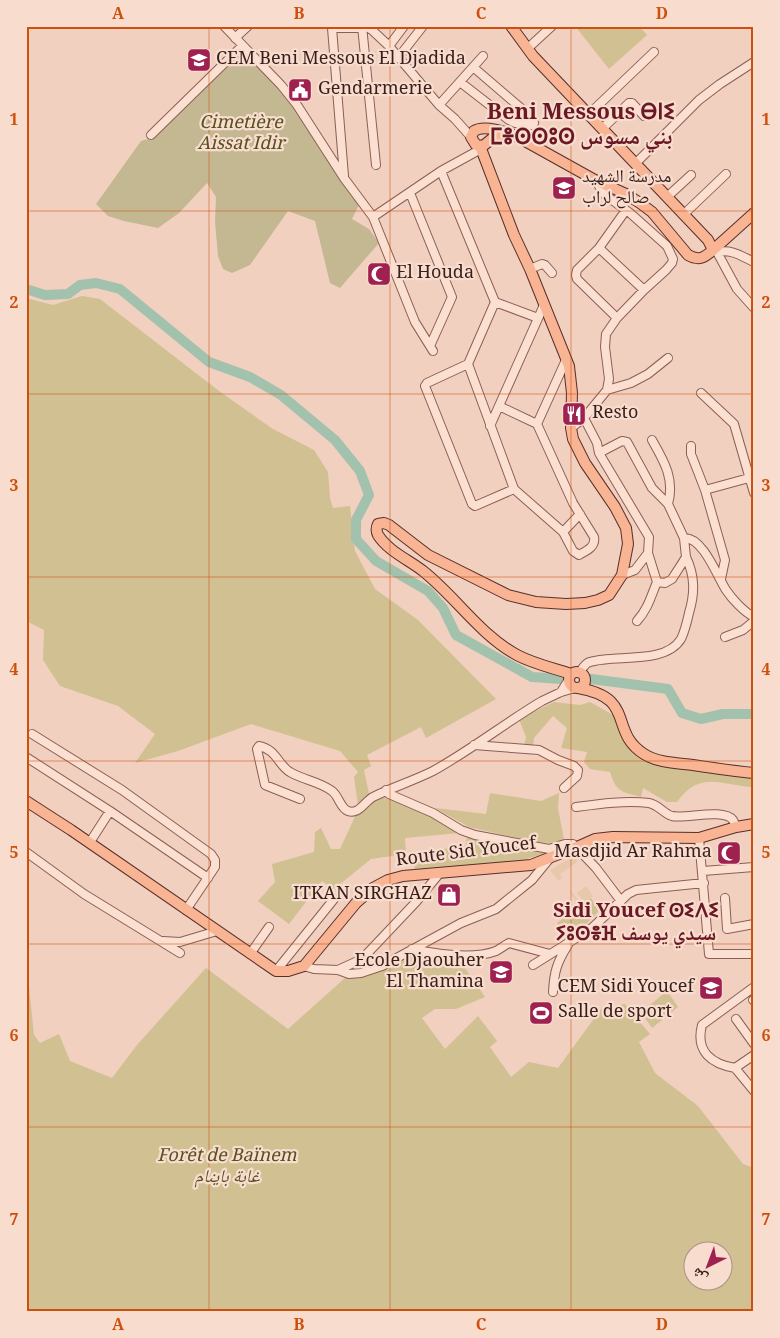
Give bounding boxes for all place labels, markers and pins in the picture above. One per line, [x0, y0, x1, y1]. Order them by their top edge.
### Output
place label: CEM Beni Messous El Djadida [216, 45, 466, 75]
school or university icon: CEM Beni Messous El Djadida [186, 47, 212, 73]
place label: Gendarmerie [318, 75, 432, 105]
public building icon: Gendarmerie [287, 77, 313, 103]
place label: مدرسة الشهيد صالح لراب [582, 163, 672, 214]
school or university icon: مدرسة الشهيد صالح لراب [551, 175, 577, 201]
place label: El Houda [396, 259, 474, 289]
mosque icon: El Houda [366, 261, 392, 287]
place label: Resto [592, 399, 638, 429]
restaurant icon: Resto [561, 401, 587, 427]
place label: Masdjid Ar Rahma [554, 838, 712, 868]
mosque icon: Masdjid Ar Rahma [716, 840, 742, 866]
place label: ITKAN SIRGHAZ [293, 880, 432, 910]
shop icon: ITKAN SIRGHAZ [436, 882, 462, 908]
place label: Ecole Djaouher El Thamina [354, 947, 485, 998]
school or university icon: Ecole Djaouher El Thamina [488, 959, 514, 985]
place label: CEM Sidi Youcef [558, 973, 695, 1003]
school or university icon: CEM Sidi Youcef [698, 975, 724, 1001]
place label: Salle de sport [558, 998, 672, 1028]
sports icon: Salle de sport [528, 1000, 554, 1026]

